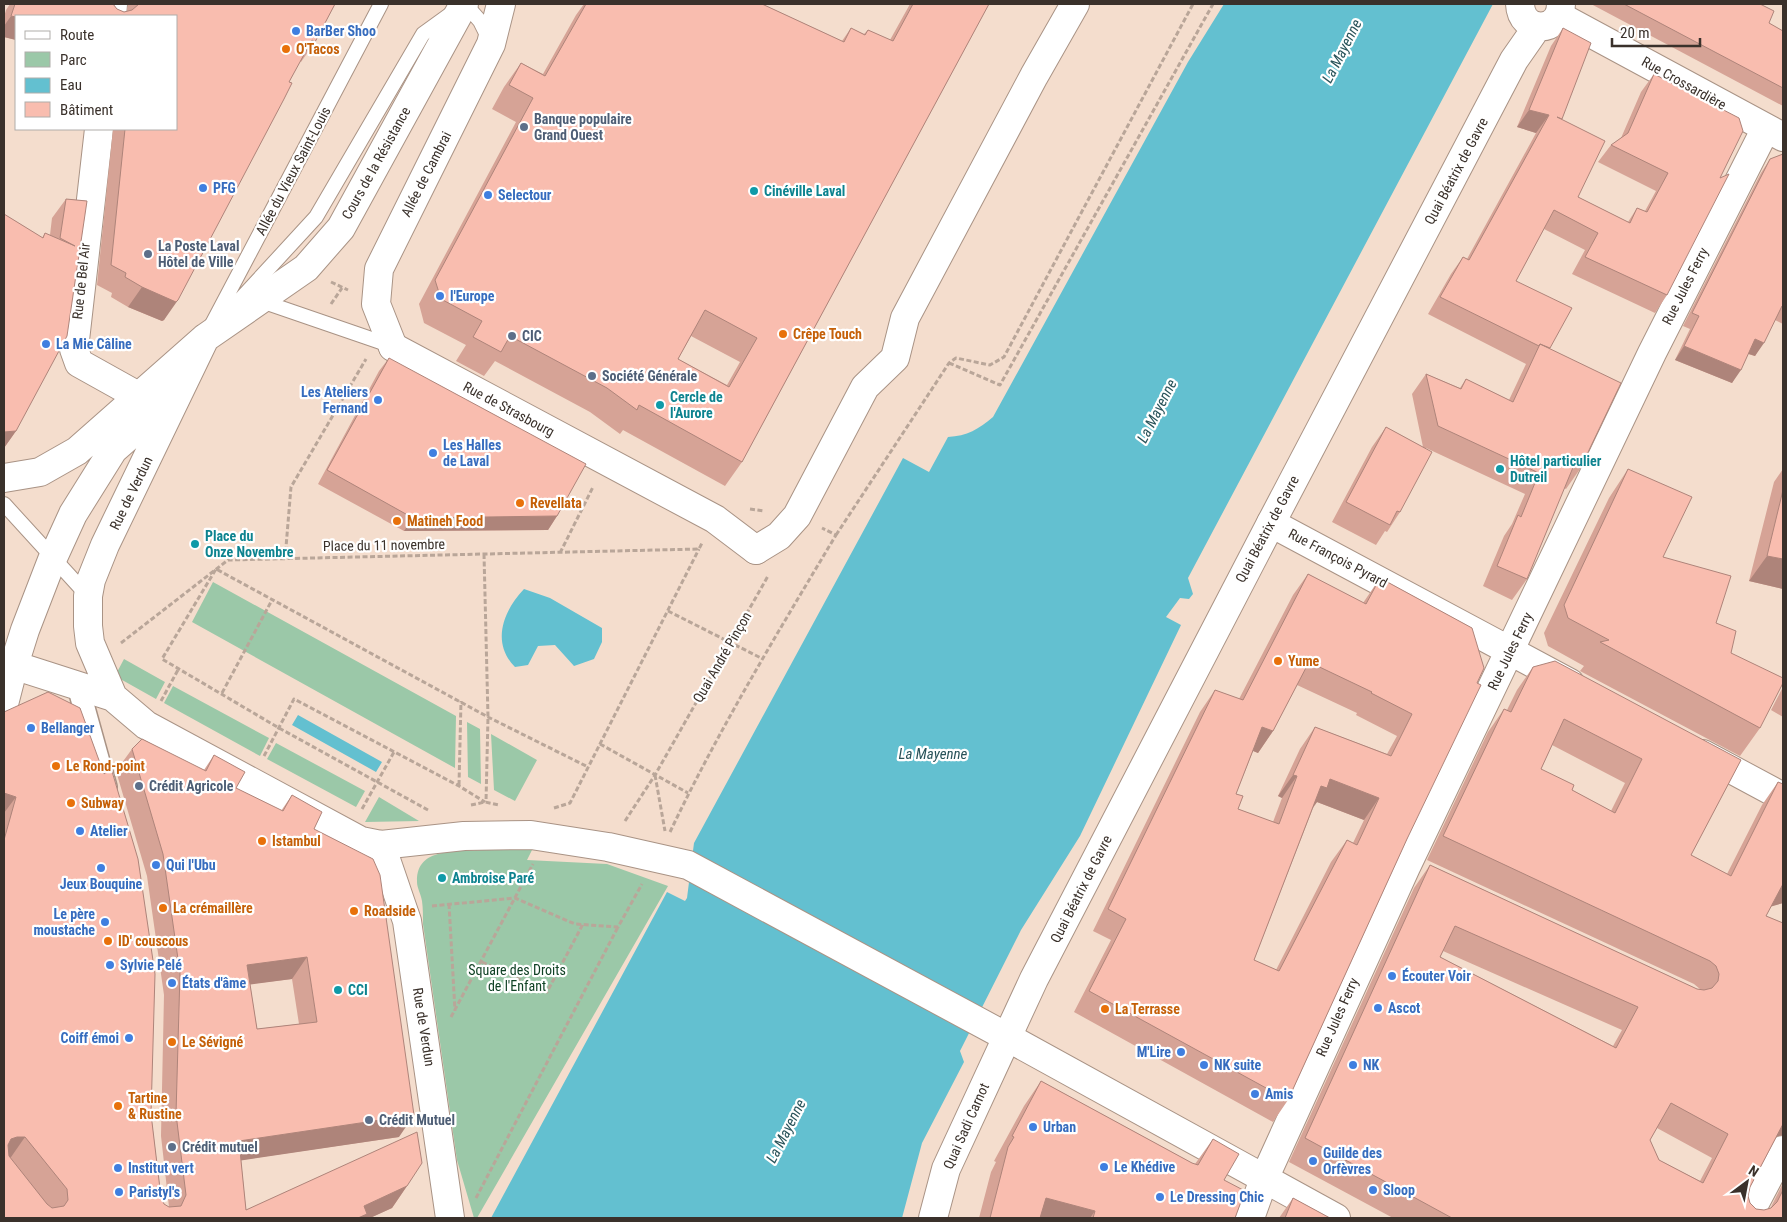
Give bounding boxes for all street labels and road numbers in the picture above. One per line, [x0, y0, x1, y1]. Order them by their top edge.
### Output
street label: Rue Crossardière [1639, 53, 1729, 113]
street label: Allée du Vieux Saint-Louis [252, 104, 334, 238]
street label: Cours de la Résistance [338, 104, 414, 222]
street label: Quai Béatrix de Gavre [1421, 115, 1491, 227]
street label: Allée de Cambrai [398, 129, 454, 219]
street label: Rue de Bel Air [69, 242, 93, 320]
street label: Rue Jules Ferry [1659, 245, 1711, 327]
street label: Rue de Strasbourg [461, 378, 557, 440]
street label: Rue de Verdun [106, 454, 156, 532]
street label: Quai Béatrix de Gavre [1232, 473, 1302, 585]
street label: Rue François Pyrard [1286, 525, 1390, 591]
street label: Place du 11 novembre [323, 536, 446, 554]
street label: Quai André Pinçon [690, 609, 754, 705]
street label: Rue Jules Ferry [1484, 609, 1536, 692]
street label: Quai Béatrix de Gavre [1047, 832, 1115, 945]
street label: Rue Jules Ferry [1313, 975, 1362, 1059]
street label: Rue de Verdun [410, 987, 438, 1067]
street label: Quai Sadi Carnot [940, 1080, 992, 1172]

